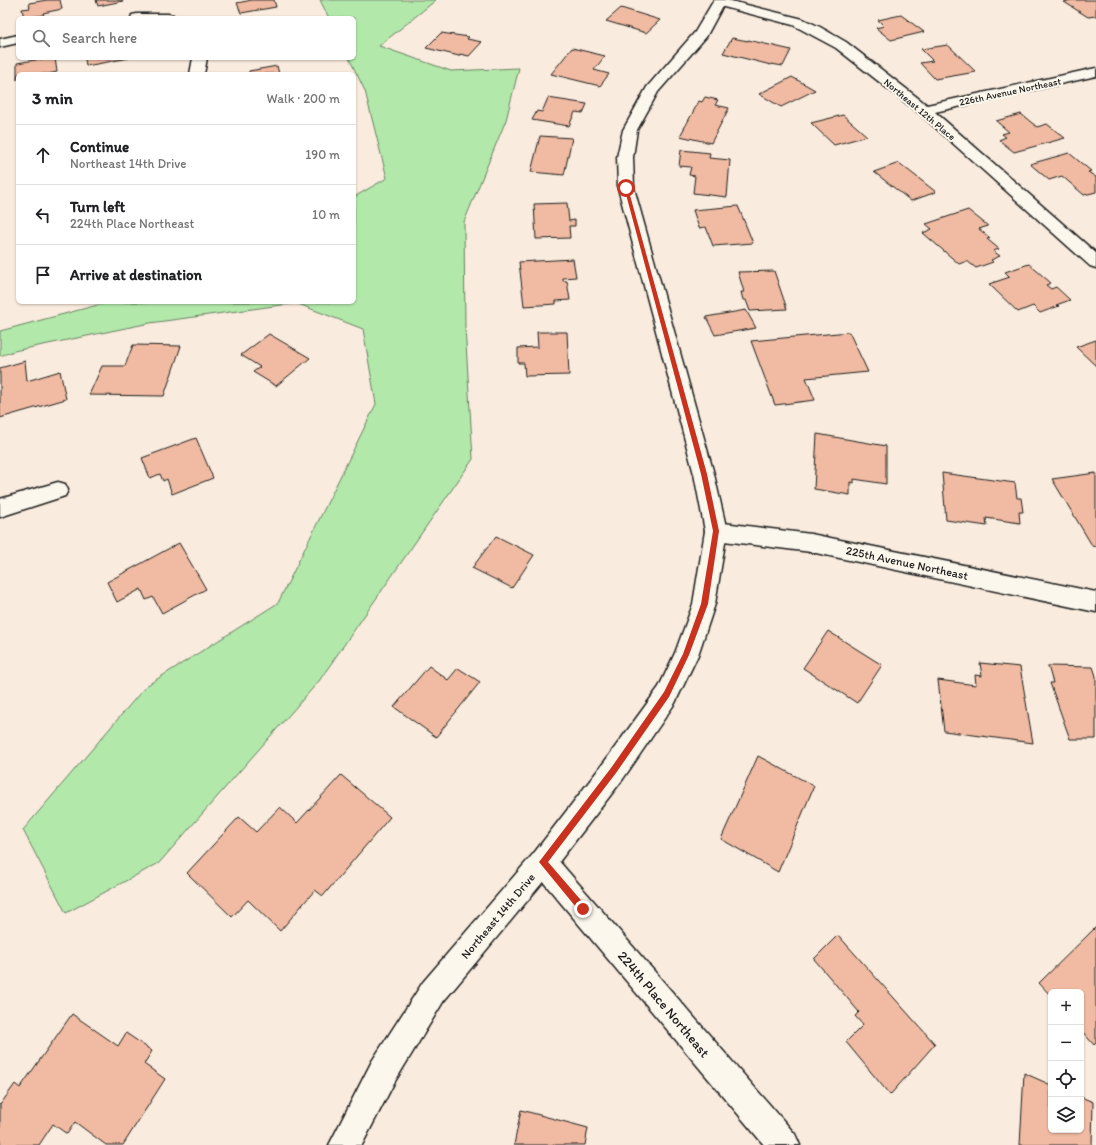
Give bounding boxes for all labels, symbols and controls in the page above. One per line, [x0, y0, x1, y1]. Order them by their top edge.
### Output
search box [16, 16, 356, 60]
icon: search [30, 27, 52, 49]
text: Search here [62, 29, 137, 47]
street label: 226th Avenue Northeast [958, 74, 1062, 109]
street label: Northeast 12th Place [881, 76, 958, 143]
text: 3 min [32, 88, 73, 108]
text: Walk · 200 m [267, 91, 340, 106]
text: Continue [70, 138, 129, 156]
icon: ahead [32, 144, 54, 166]
text: 190 m [305, 147, 340, 162]
text: Northeast 14th Drive [70, 156, 187, 171]
route start [617, 179, 635, 197]
text: Turn left [70, 198, 125, 216]
icon: left [32, 204, 54, 226]
text: 10 m [312, 207, 340, 222]
text: 224th Place Northeast [70, 216, 194, 231]
icon: arrive [32, 264, 54, 286]
text: Arrive at destination [70, 266, 202, 284]
street label: 225th Avenue Northeast [845, 543, 970, 583]
street label: Northeast 14th Drive [458, 870, 538, 962]
route end [574, 900, 592, 918]
street label: 224th Place Northeast [614, 948, 713, 1061]
map controls [1048, 989, 1084, 1133]
button: + [1048, 989, 1084, 1025]
button: − [1048, 1025, 1084, 1061]
button: locate [1048, 1061, 1084, 1097]
button: layers [1048, 1097, 1084, 1133]

